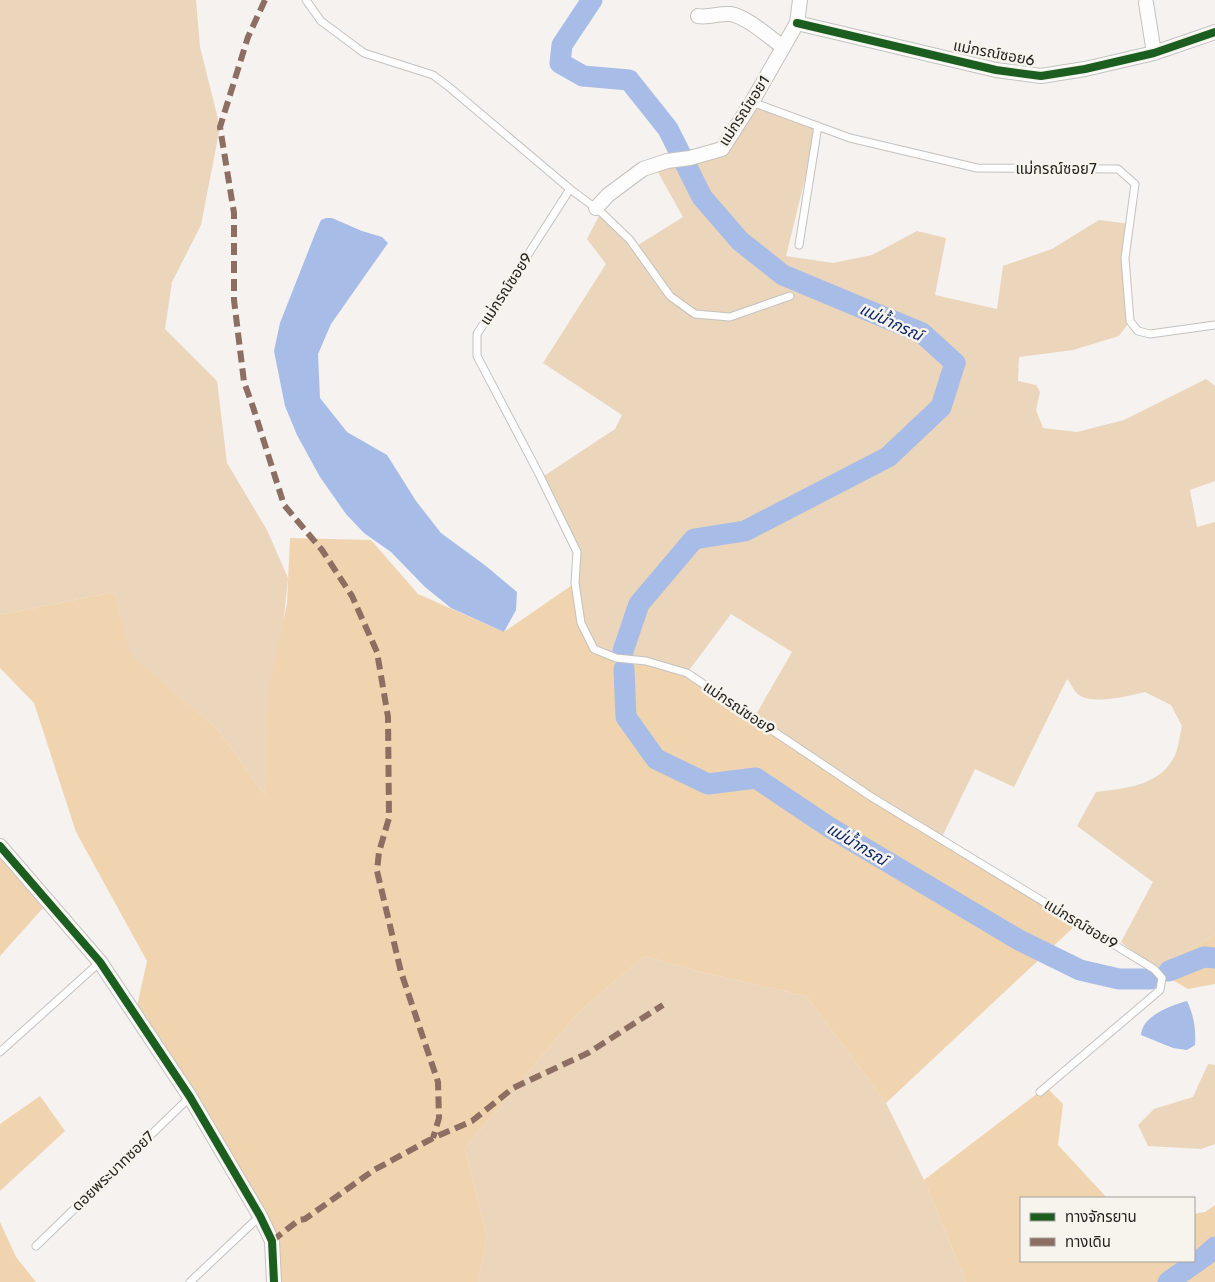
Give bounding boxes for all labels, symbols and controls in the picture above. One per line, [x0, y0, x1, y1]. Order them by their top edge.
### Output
street label: แม่กรณ์ซอย6 [952, 36, 1036, 70]
street label: แม่กรณ์ซอย1 [715, 73, 773, 149]
street label: แม่กรณ์ซอย7 [1015, 160, 1097, 178]
street label: แม่กรณ์ซอย9 [476, 249, 536, 328]
water label: แม่น้ำกรณ์ [857, 297, 929, 346]
street label: แม่กรณ์ซอย9 [700, 677, 778, 739]
water label: แม่น้ำกรณ์ [823, 817, 894, 871]
street label: แม่กรณ์ซอย9 [1041, 895, 1121, 953]
street label: ดอยพระบาทซอย7 [68, 1127, 158, 1215]
legend [1020, 1197, 1195, 1262]
text: ทางจักรยาน [1065, 1208, 1137, 1226]
text: ทางเดิน [1065, 1233, 1111, 1251]

